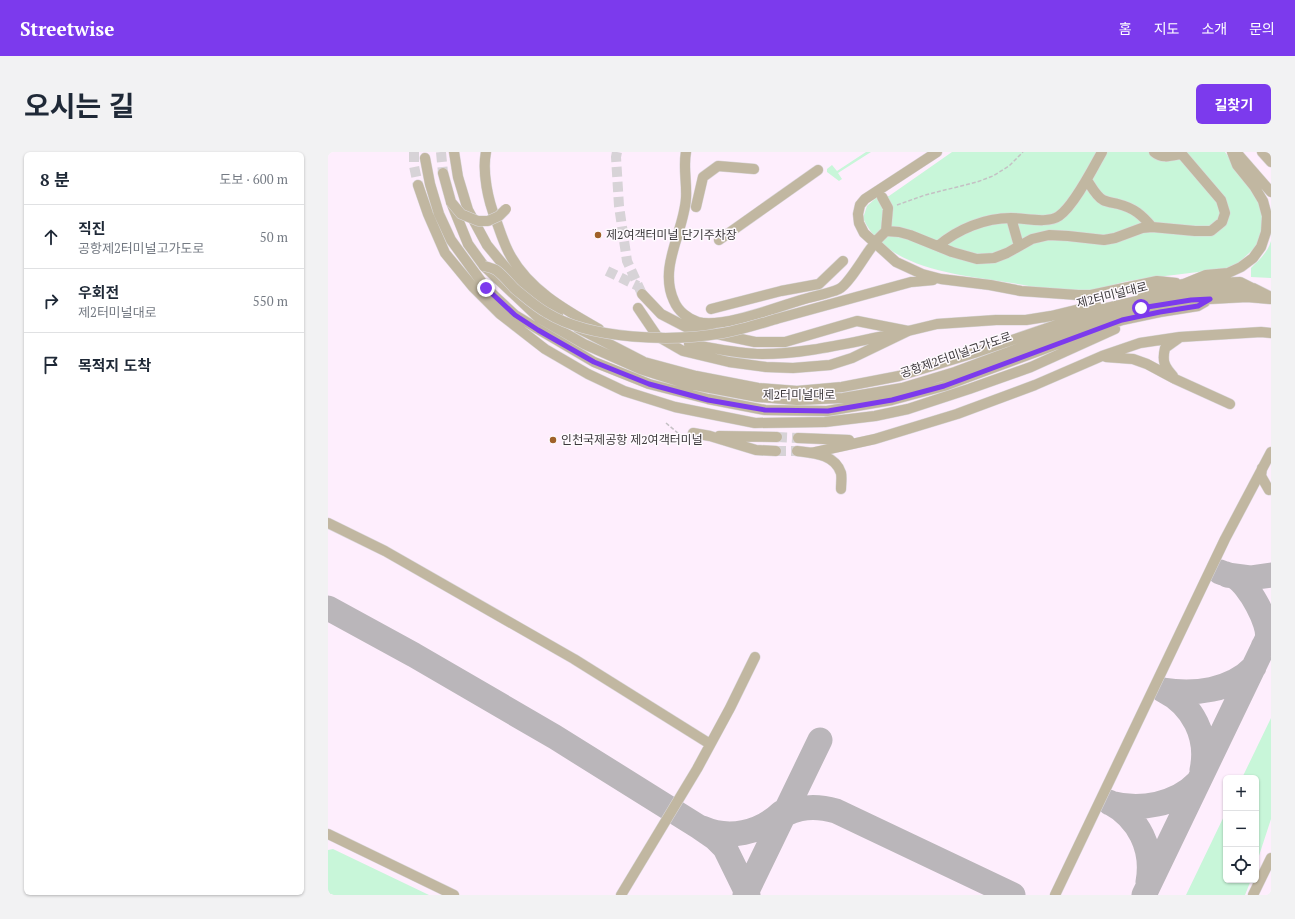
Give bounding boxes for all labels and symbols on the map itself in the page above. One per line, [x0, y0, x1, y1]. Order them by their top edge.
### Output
place label: 제2여객터미널 단기주차장 [606, 227, 737, 242]
marker: 제2여객터미널 단기주차장 [593, 230, 603, 240]
street label: 제2터미널대로 [1075, 278, 1149, 311]
route end [477, 279, 495, 297]
route start [1132, 299, 1150, 317]
street label: 공항제2터미널고가도로 [898, 328, 1014, 381]
street label: 제2터미널대로 [763, 387, 835, 402]
place label: 인천국제공항 제2여객터미널 [561, 432, 703, 447]
marker: 인천국제공항 제2여객터미널 [548, 435, 558, 445]

